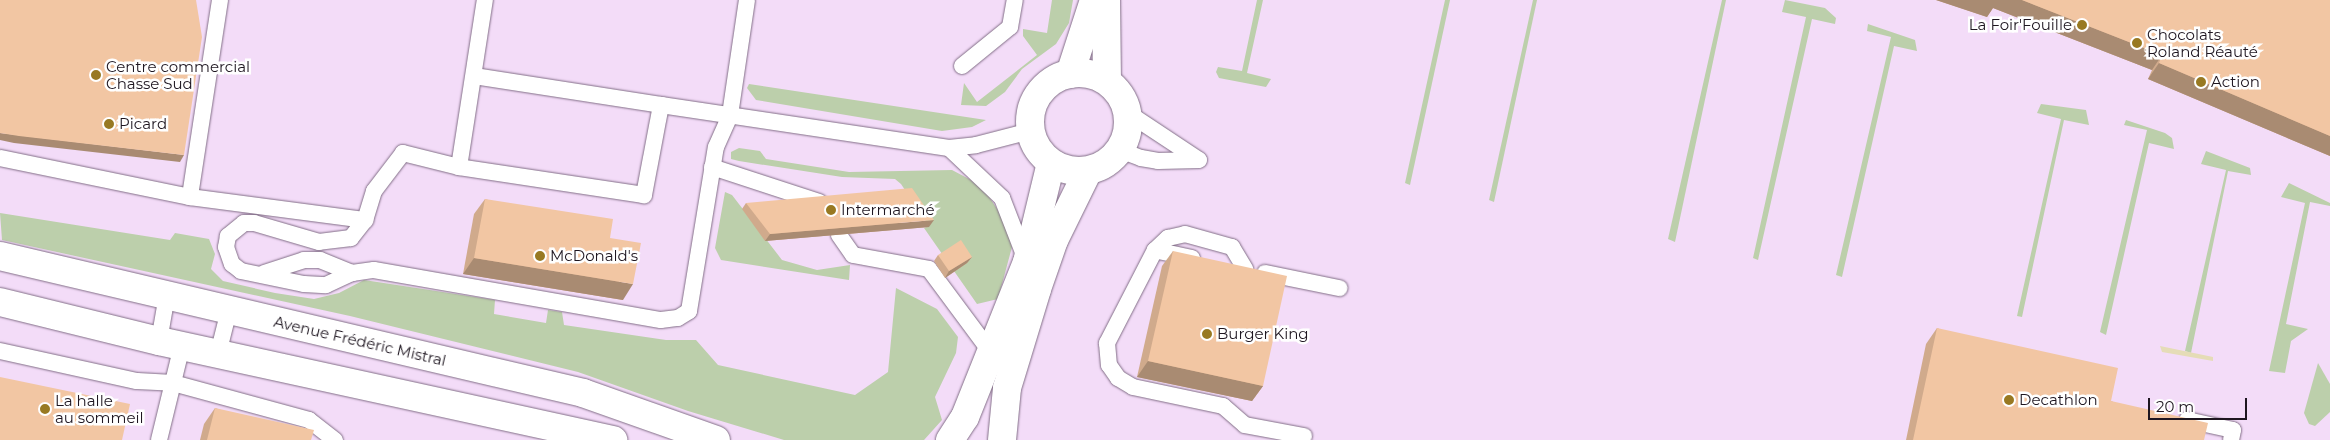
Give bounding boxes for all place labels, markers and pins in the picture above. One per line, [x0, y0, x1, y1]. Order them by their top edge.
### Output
place label: La Foir'Fouille [1969, 16, 2072, 34]
marker: La Foir'Fouille [2076, 19, 2088, 31]
place label: Chocolats Roland Réauté [2147, 25, 2258, 60]
marker: Chocolats Roland Réauté [2131, 37, 2143, 49]
place label: Centre commercial Chasse Sud [106, 57, 250, 92]
marker: Centre commercial Chasse Sud [90, 69, 102, 81]
place label: Action [2211, 73, 2260, 91]
marker: Action [2195, 76, 2207, 88]
place label: Picard [119, 115, 167, 133]
marker: Picard [103, 118, 115, 130]
place label: Intermarché [841, 201, 935, 219]
marker: Intermarché [825, 204, 837, 216]
place label: McDonald's [550, 247, 638, 265]
marker: McDonald's [534, 250, 546, 262]
place label: Burger King [1217, 325, 1309, 343]
marker: Burger King [1201, 328, 1213, 340]
place label: La halle au sommeil [55, 391, 144, 426]
place label: Decathlon [2019, 391, 2098, 409]
marker: Decathlon [2003, 394, 2015, 406]
marker: La halle au sommeil [39, 403, 51, 415]

